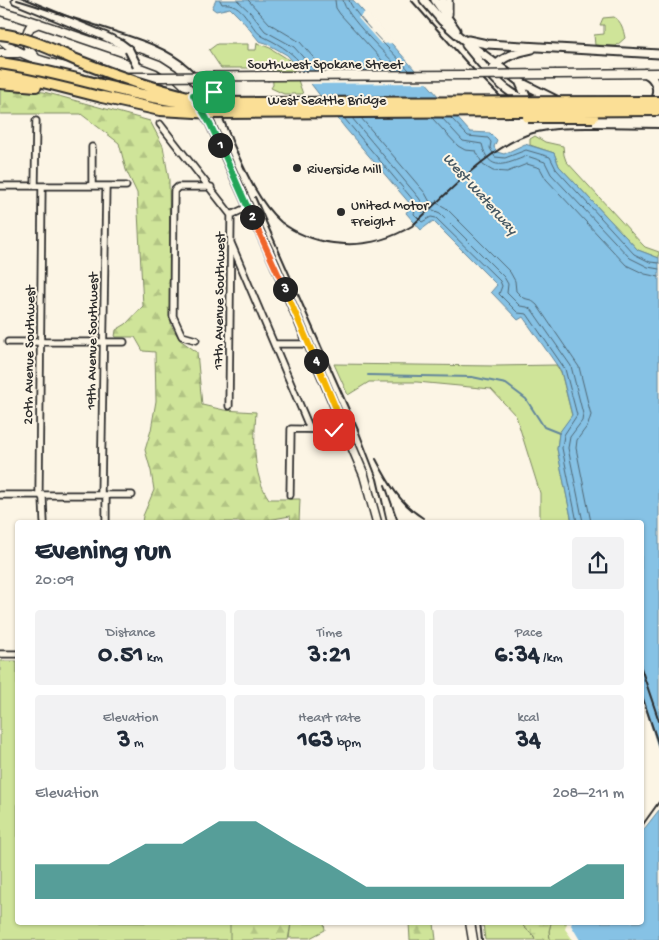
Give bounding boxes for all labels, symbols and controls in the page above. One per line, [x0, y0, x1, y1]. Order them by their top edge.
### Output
street label: Southwest Spokane Street [247, 57, 404, 74]
pin [193, 71, 235, 113]
icon: arrive [200, 78, 228, 106]
street label: West Seattle Bridge [268, 93, 387, 110]
pin: 1 [208, 132, 232, 158]
text: 1 [218, 137, 223, 154]
water label: West Waterway [438, 150, 522, 240]
marker: Riverside Mill [291, 162, 303, 174]
place label: Riverside Mill [307, 162, 382, 179]
place label: United Motor Freight [350, 198, 429, 231]
pin: 2 [240, 204, 264, 230]
marker: United Motor Freight [335, 206, 347, 218]
text: 2 [249, 209, 256, 226]
street label: 17th Avenue Southwest [211, 231, 230, 371]
street label: 19th Avenue Southwest [84, 271, 103, 411]
pin: 3 [272, 276, 298, 302]
text: 3 [282, 281, 289, 298]
street label: 20th Avenue Southwest [21, 284, 40, 425]
pin: 4 [304, 348, 328, 374]
text: 4 [313, 353, 320, 370]
pin [313, 409, 355, 451]
icon: check [320, 416, 348, 444]
text: Evening run [35, 536, 171, 569]
button: share [572, 537, 624, 589]
text: 20:09 [35, 572, 74, 591]
text: Distance [106, 625, 155, 642]
text: Time [317, 625, 342, 642]
text: Pace [515, 625, 542, 642]
text: 0.51 [98, 642, 143, 671]
text: 3:21 [308, 642, 351, 671]
text: 6:34 [494, 642, 540, 671]
text: km [143, 650, 163, 667]
text: /km [540, 650, 563, 667]
text: Elevation [103, 710, 158, 727]
text: Heart rate [298, 710, 361, 727]
text: kcal [518, 710, 539, 727]
text: 3 [117, 727, 130, 756]
text: 163 [298, 727, 334, 756]
text: 34 [516, 727, 541, 756]
text: m [130, 735, 144, 752]
text: bpm [334, 735, 361, 752]
text: Elevation [35, 785, 99, 804]
text: 208–211 m [553, 785, 624, 804]

